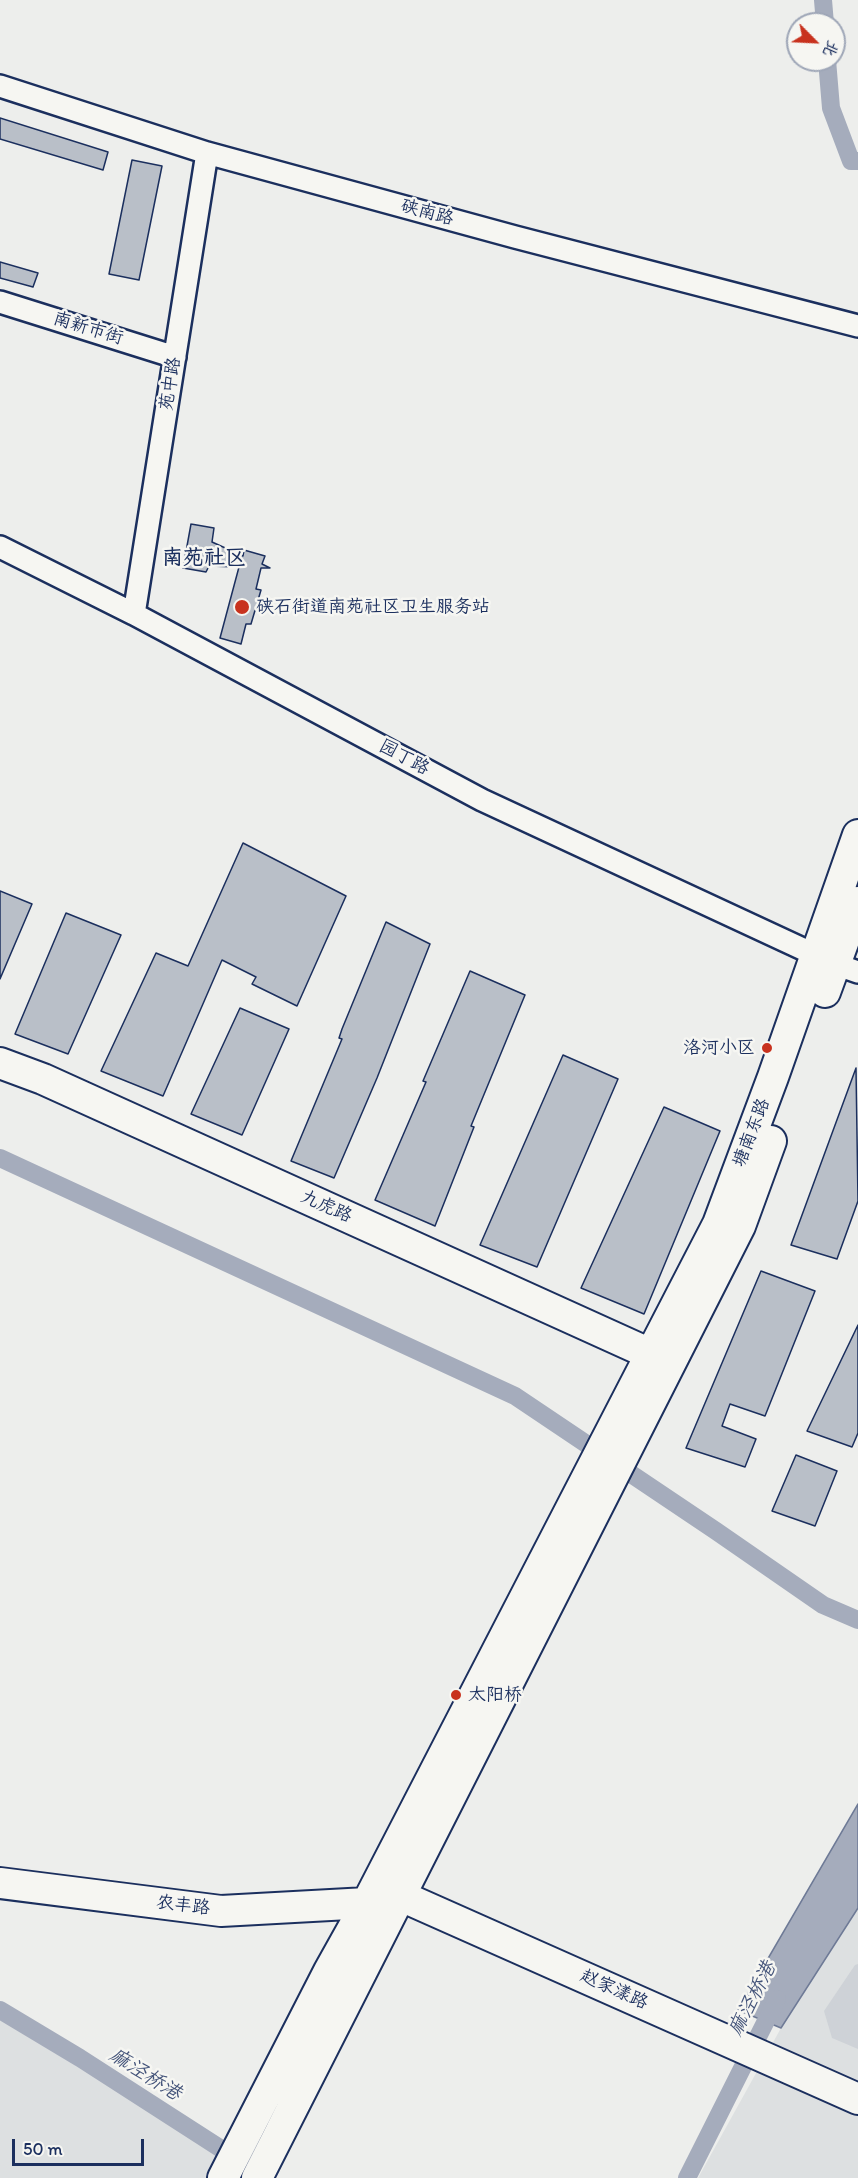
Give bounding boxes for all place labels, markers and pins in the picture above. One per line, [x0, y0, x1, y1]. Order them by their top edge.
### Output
place label: 硖石街道南苑社区卫生服务站 [256, 596, 490, 618]
marker: 硖石街道南苑社区卫生服务站 [233, 598, 251, 616]
place label: 洛河小区 [683, 1037, 755, 1059]
marker: 洛河小区 [760, 1041, 774, 1055]
place label: 太阳桥 [468, 1684, 522, 1706]
marker: 太阳桥 [449, 1688, 463, 1702]

